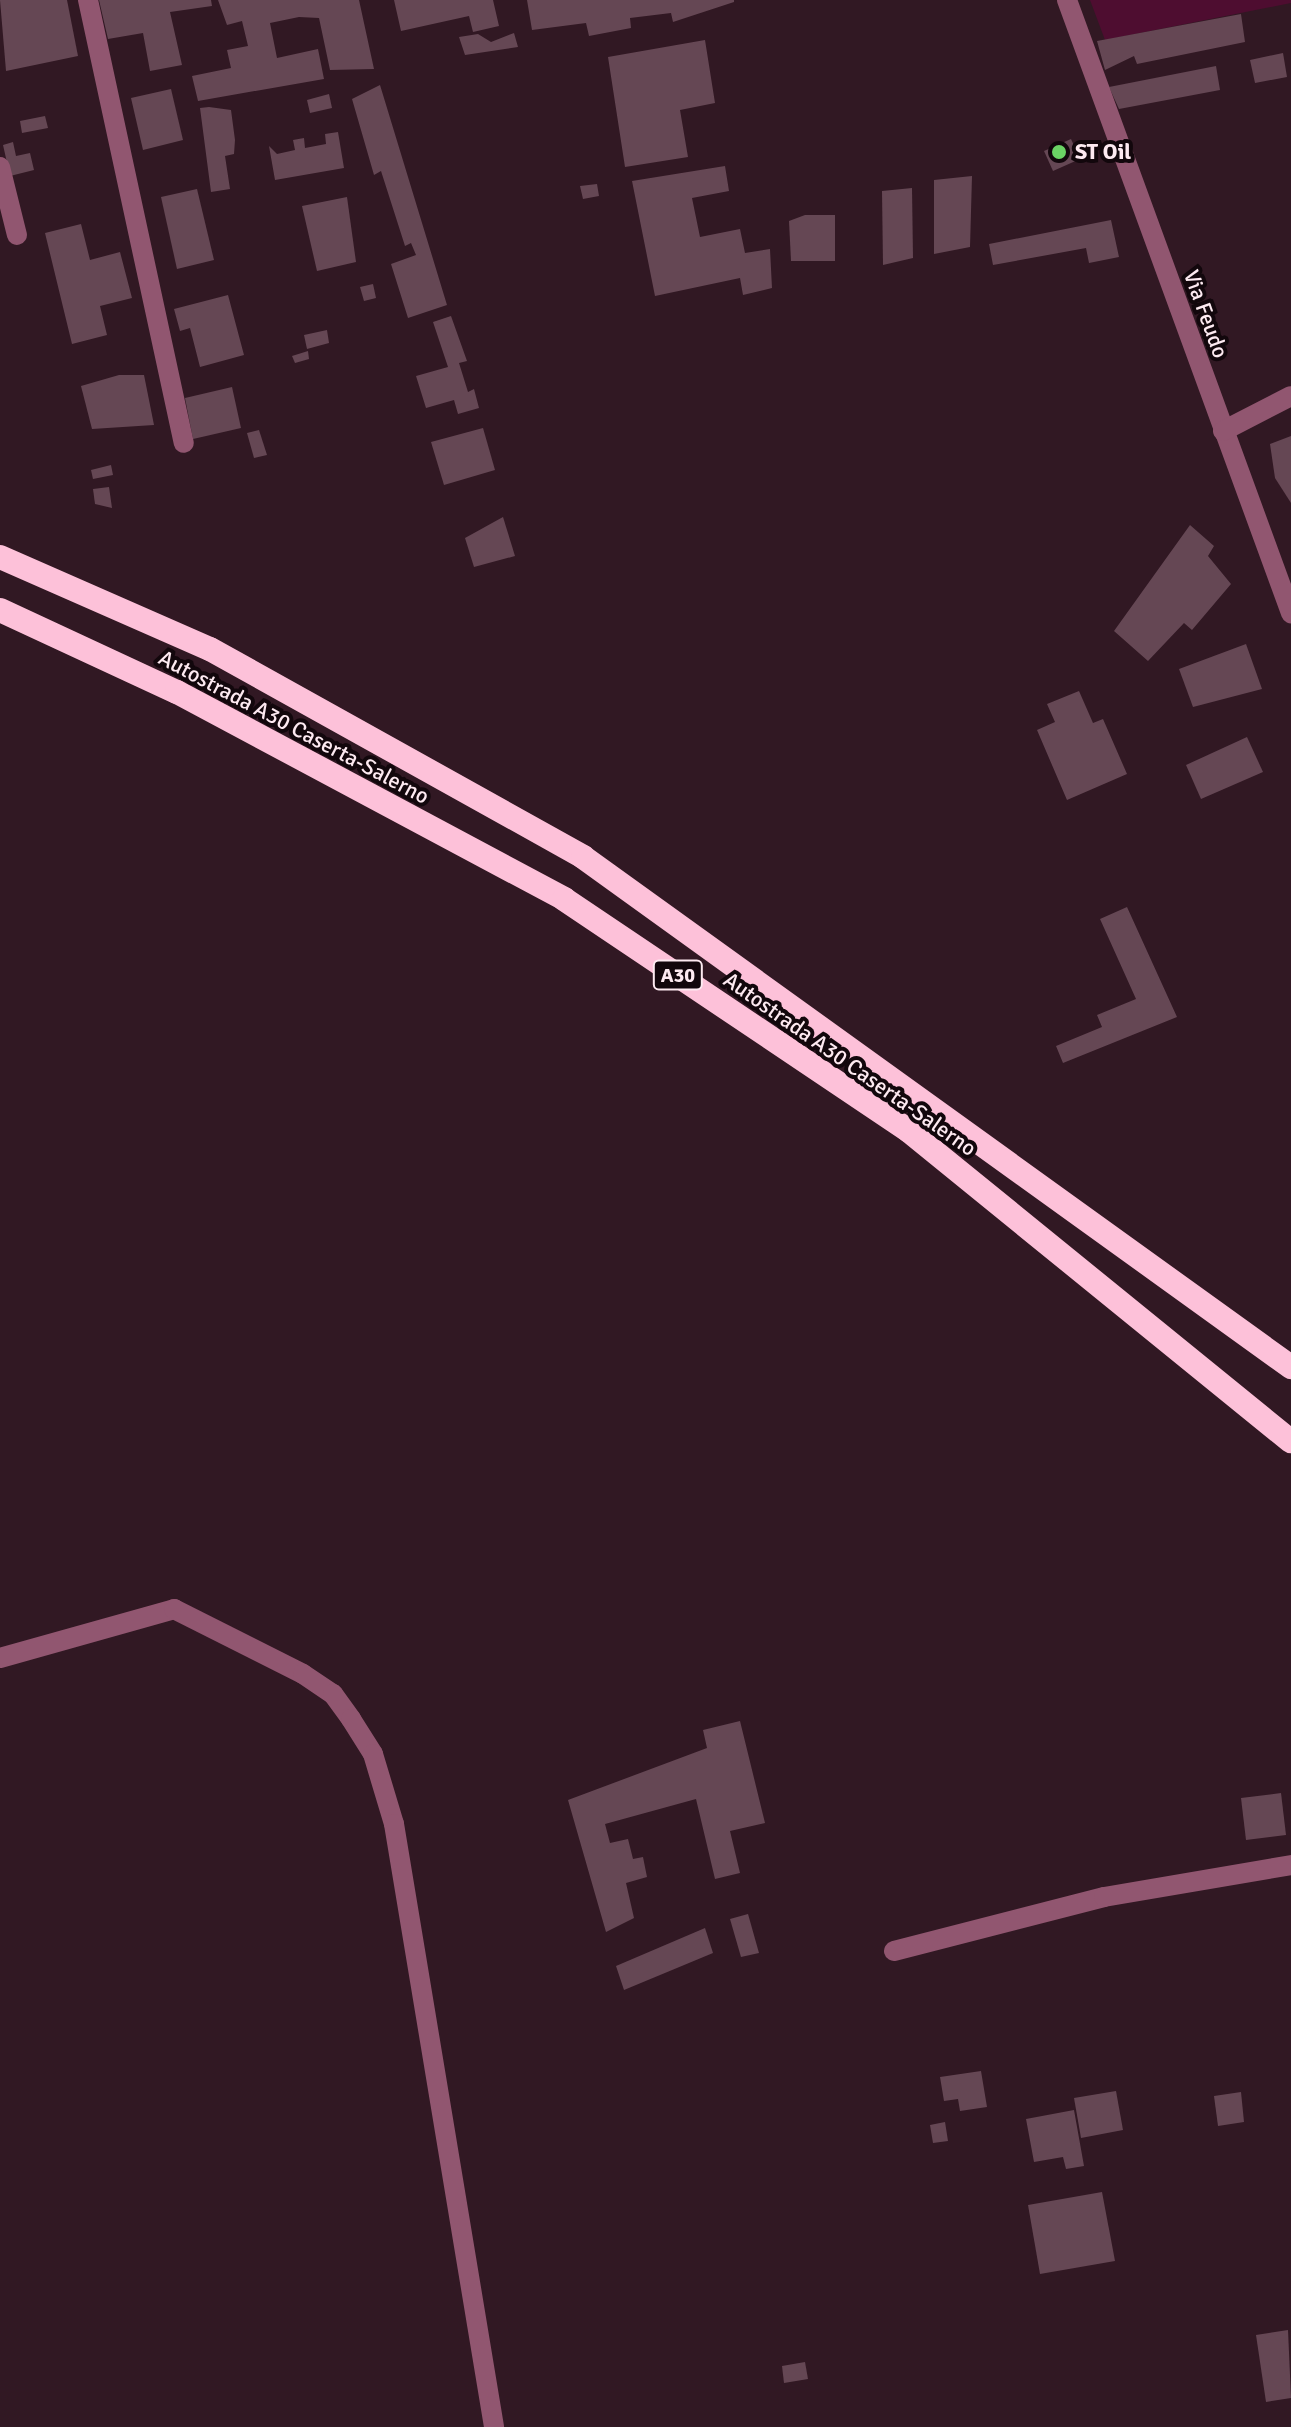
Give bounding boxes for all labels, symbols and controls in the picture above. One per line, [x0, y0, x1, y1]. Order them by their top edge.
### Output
place label: ST Oil [1075, 139, 1131, 165]
marker: ST Oil [1050, 143, 1068, 161]
street label: Via Feudo [1178, 266, 1234, 362]
street label: Autostrada A30 Caserta-Salerno [154, 644, 434, 810]
road number: A30 [652, 959, 704, 991]
street label: Autostrada A30 Caserta-Salerno [719, 966, 981, 1162]

